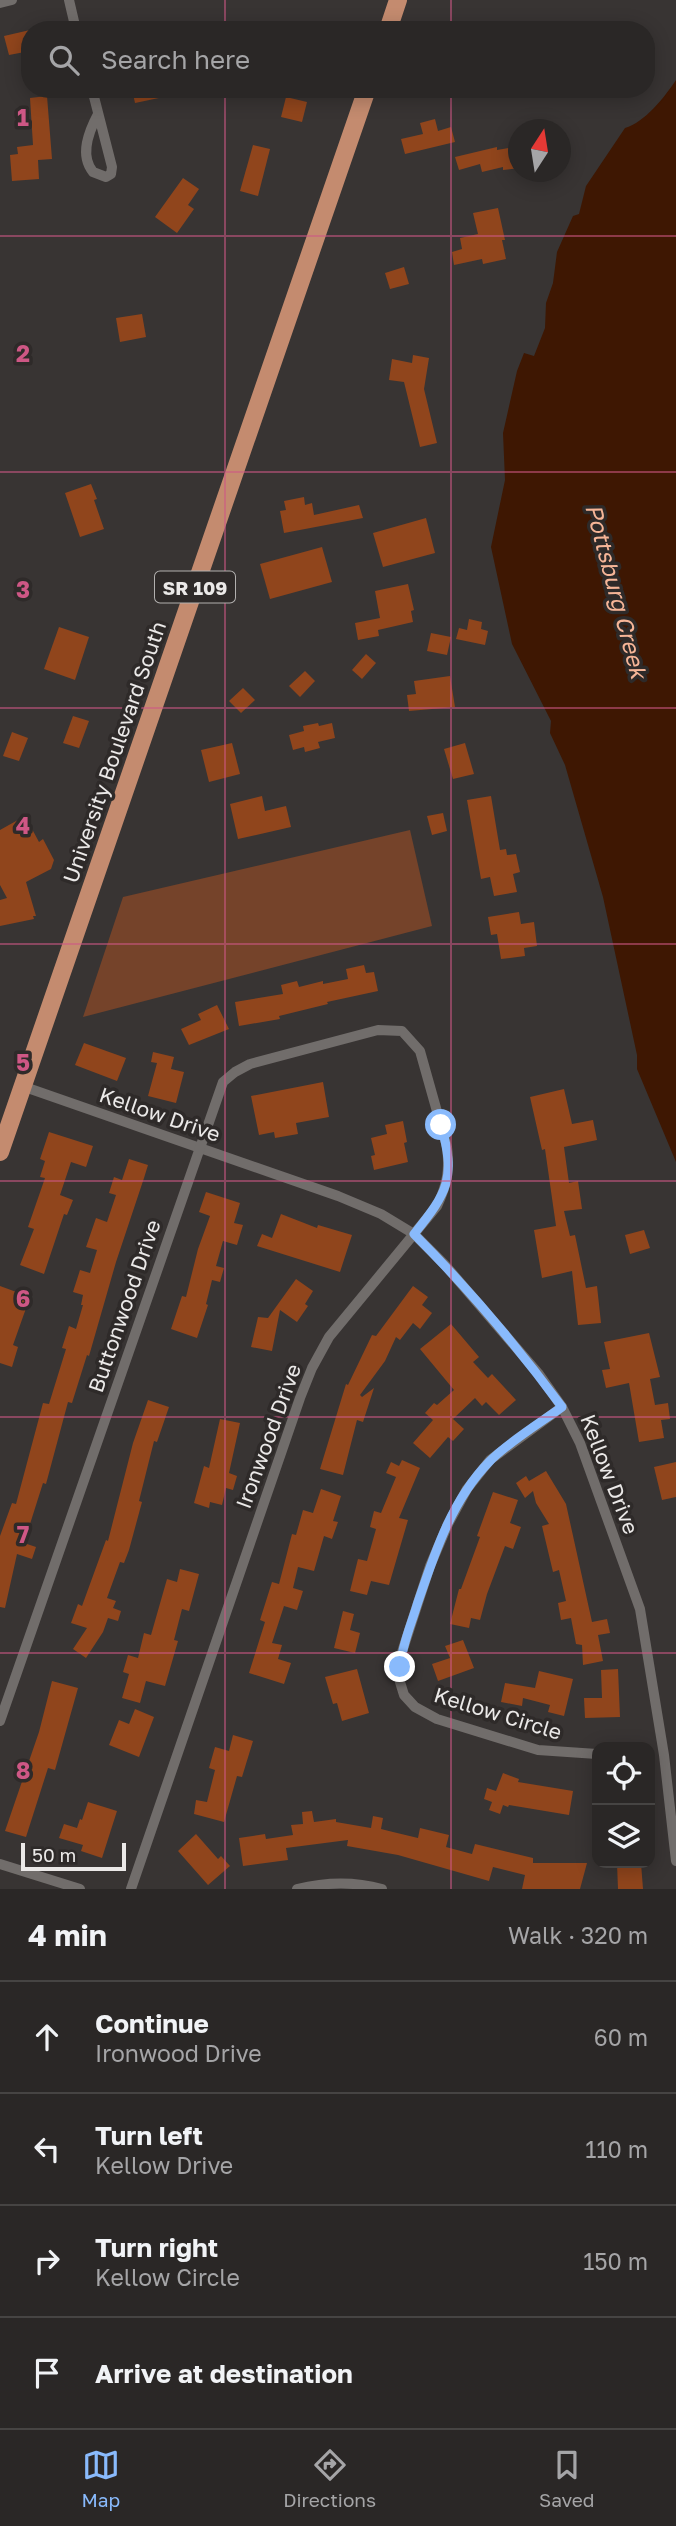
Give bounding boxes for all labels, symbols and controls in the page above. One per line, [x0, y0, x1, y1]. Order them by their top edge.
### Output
search box [21, 21, 655, 98]
icon: search [45, 41, 83, 79]
text: Search here [101, 44, 250, 75]
text: 1 [17, 103, 29, 131]
north arrow [508, 119, 571, 182]
text: 2 [16, 339, 30, 367]
water label: Pottsburg Creek [580, 501, 654, 683]
road number: SR 109 [155, 572, 235, 602]
text: 3 [16, 575, 30, 603]
street label: University Boulevard South [57, 618, 171, 886]
text: 4 [16, 811, 30, 839]
text: 5 [16, 1048, 30, 1076]
street label: Kellow Drive [96, 1081, 224, 1147]
route start [425, 1109, 456, 1140]
street label: Buttonwood Drive [82, 1216, 166, 1396]
text: 6 [16, 1284, 30, 1312]
street label: Ironwood Drive [230, 1360, 306, 1512]
street label: Kellow Drive [575, 1410, 645, 1538]
text: 7 [17, 1520, 29, 1548]
route end [384, 1651, 415, 1682]
street label: Kellow Circle [431, 1681, 565, 1745]
map controls [592, 1742, 655, 1868]
button: locate [592, 1742, 655, 1805]
text: 8 [16, 1756, 30, 1784]
button: layers [592, 1805, 655, 1868]
scale bar [21, 1840, 126, 1872]
text: 50 m [32, 1843, 76, 1866]
text: 4 min [28, 1917, 107, 1953]
text: Walk · 320 m [508, 1921, 648, 1949]
text: Continue [95, 2008, 209, 2039]
icon: ahead [28, 2018, 66, 2056]
text: 60 m [594, 2023, 648, 2051]
text: Ironwood Drive [95, 2039, 262, 2067]
text: Turn left [95, 2120, 203, 2151]
icon: left [28, 2130, 66, 2168]
text: 110 m [585, 2135, 648, 2163]
text: Kellow Drive [95, 2151, 233, 2179]
text: Turn right [95, 2232, 218, 2263]
icon: right [28, 2242, 66, 2280]
text: 150 m [583, 2247, 648, 2275]
text: Kellow Circle [95, 2263, 240, 2291]
icon: arrive [28, 2354, 66, 2392]
text: Arrive at destination [95, 2358, 353, 2389]
tab: Map [81, 2446, 120, 2511]
tab: Directions [283, 2446, 376, 2511]
tab: Saved [539, 2446, 595, 2511]

